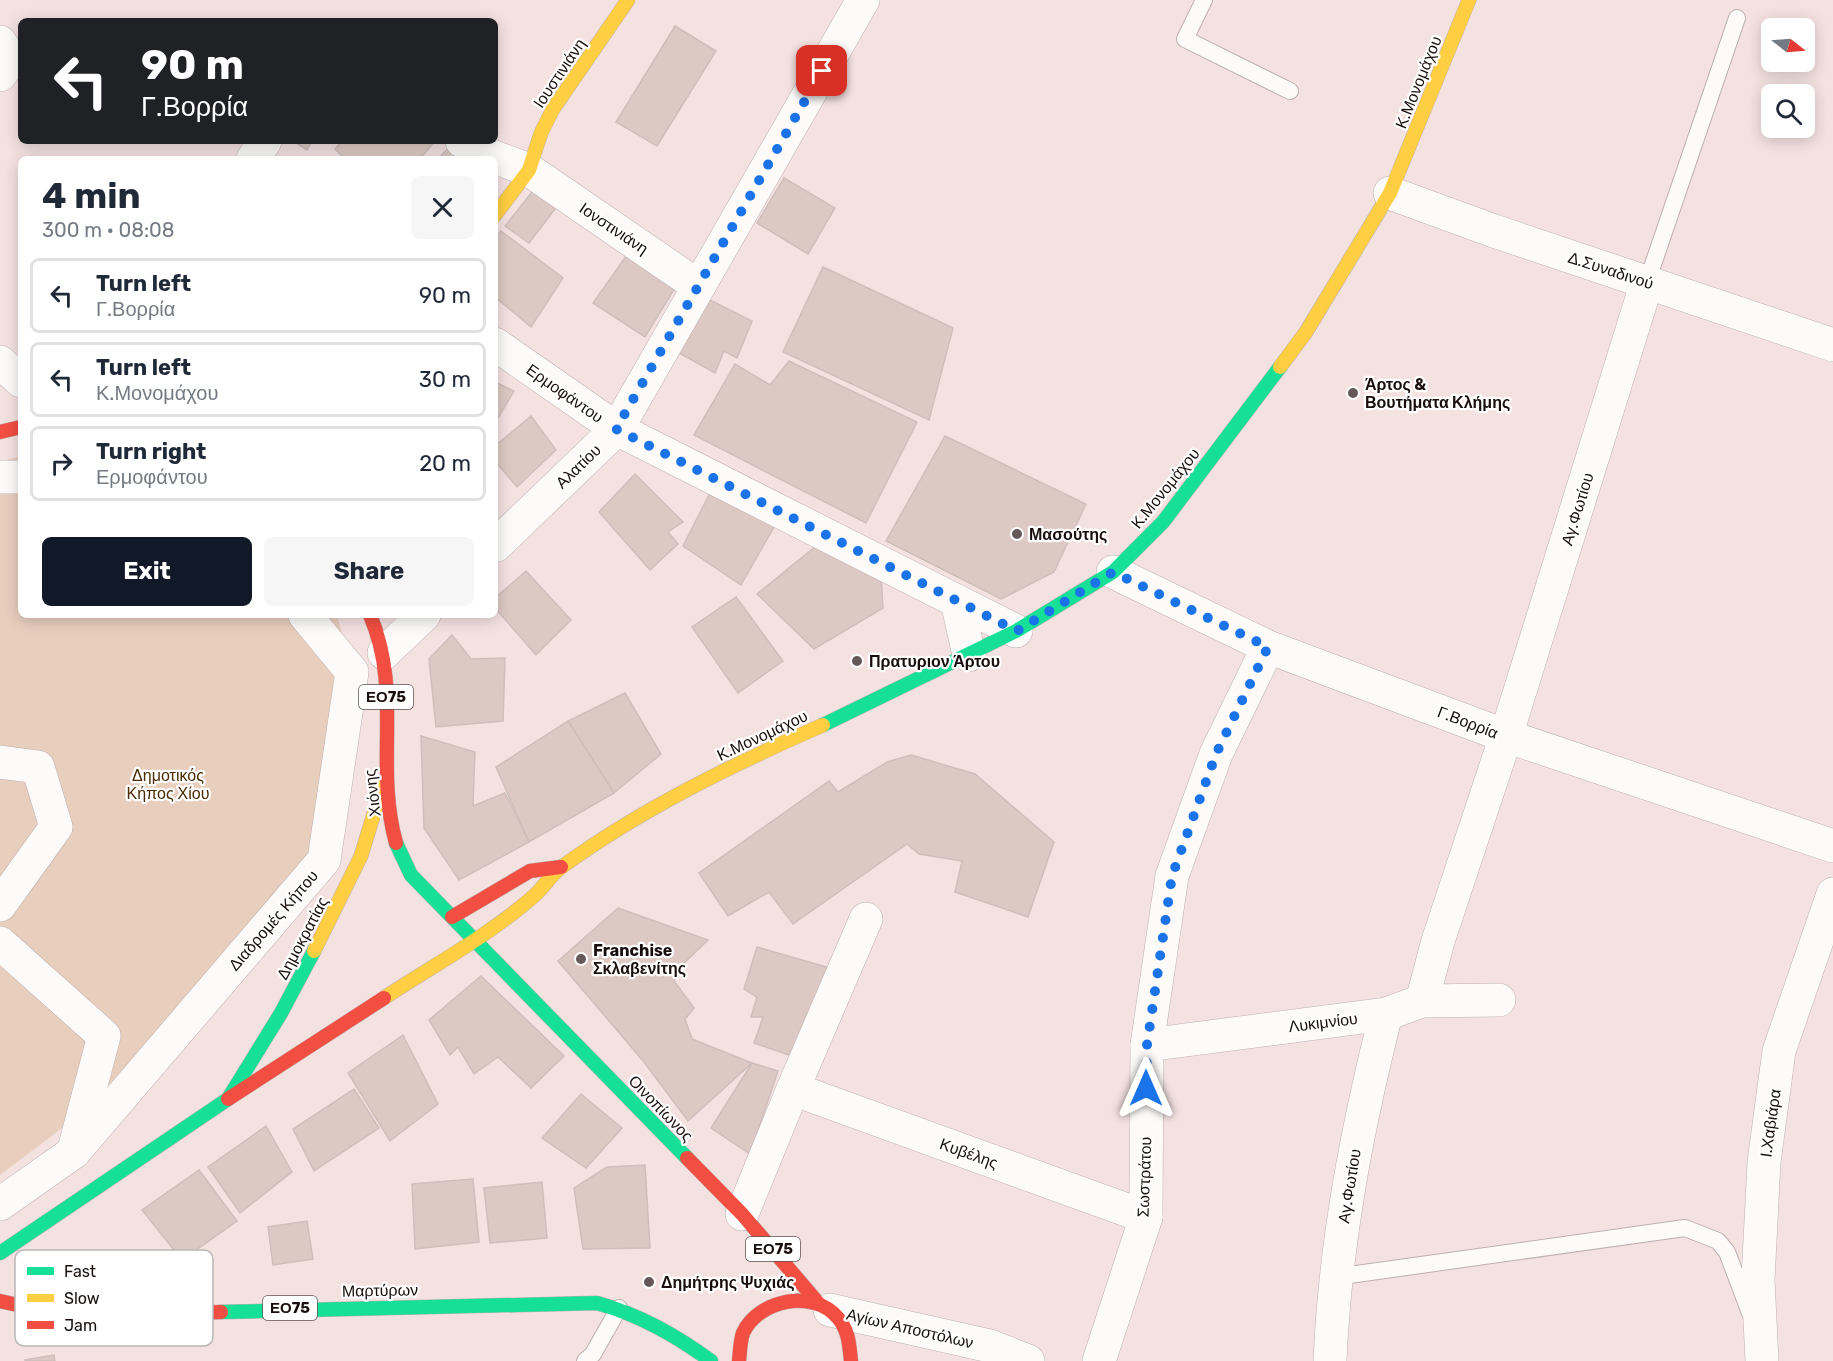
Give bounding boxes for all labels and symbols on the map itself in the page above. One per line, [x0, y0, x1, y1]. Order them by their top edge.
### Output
north arrow [1761, 18, 1815, 72]
street label: Κ.Μονομάχου [1391, 33, 1446, 131]
street label: Ιουστινιάνη [529, 35, 590, 112]
pin [796, 45, 847, 96]
street label: Ιονστινιάνη [576, 199, 652, 258]
street label: Δ.Συναδινού [1566, 248, 1656, 293]
street label: Ερμοφάντου [523, 360, 607, 427]
place label: Άρτος & Βουτήματα Κλήμης [1365, 375, 1510, 412]
marker: Άρτος & Βουτήματα Κλήμης [1346, 386, 1360, 400]
street label: Αλατίου [552, 440, 605, 492]
street label: Κ.Μονομάχου [1127, 444, 1204, 532]
street label: Αγ.Φωτίου [1557, 471, 1598, 548]
place label: Μασούτης [1029, 525, 1107, 544]
marker: Μασούτης [1010, 527, 1024, 541]
place label: Πρατυριον Άρτου [869, 652, 1000, 671]
marker: Πρατυριον Άρτου [850, 654, 864, 668]
road number: ΕΟ75 [359, 685, 413, 709]
street label: Γ.Βορρία [1435, 702, 1501, 743]
street label: Κ.Μονομάχου [714, 706, 811, 765]
park label: Δημοτικός Κήπος Χίου [127, 766, 209, 803]
street label: Χιόνης [360, 768, 385, 818]
street label: Διαδρομές Κήπου [225, 866, 322, 974]
street label: Δημοκρατίας [273, 893, 332, 983]
place label: Franchise Σκλαβενίτης [593, 941, 686, 978]
marker: Franchise Σκλαβενίτης [574, 952, 588, 966]
street label: Λυκιμνίου [1287, 1009, 1359, 1036]
position arrow [1114, 1056, 1178, 1120]
street label: Οινοπίωνος [625, 1071, 697, 1145]
street label: Ι.Χαβιάρα [1756, 1088, 1785, 1158]
street label: Κυβέλης [937, 1134, 1001, 1173]
street label: Σωστράτου [1134, 1136, 1155, 1218]
street label: Αγ.Φωτίου [1334, 1148, 1365, 1225]
road number: ΕΟ75 [746, 1237, 800, 1261]
legend [15, 1250, 213, 1346]
text: Fast [64, 1262, 96, 1281]
place label: Δημήτρης Ψυχιάς [661, 1273, 794, 1292]
marker: Δημήτρης Ψυχιάς [642, 1275, 656, 1289]
street label: Μαρτύρων [342, 1280, 418, 1301]
text: Slow [64, 1289, 100, 1308]
road number: ΕΟ75 [263, 1296, 317, 1320]
street label: Αγίων Αποστόλων [845, 1305, 975, 1352]
text: Jam [64, 1316, 97, 1335]

